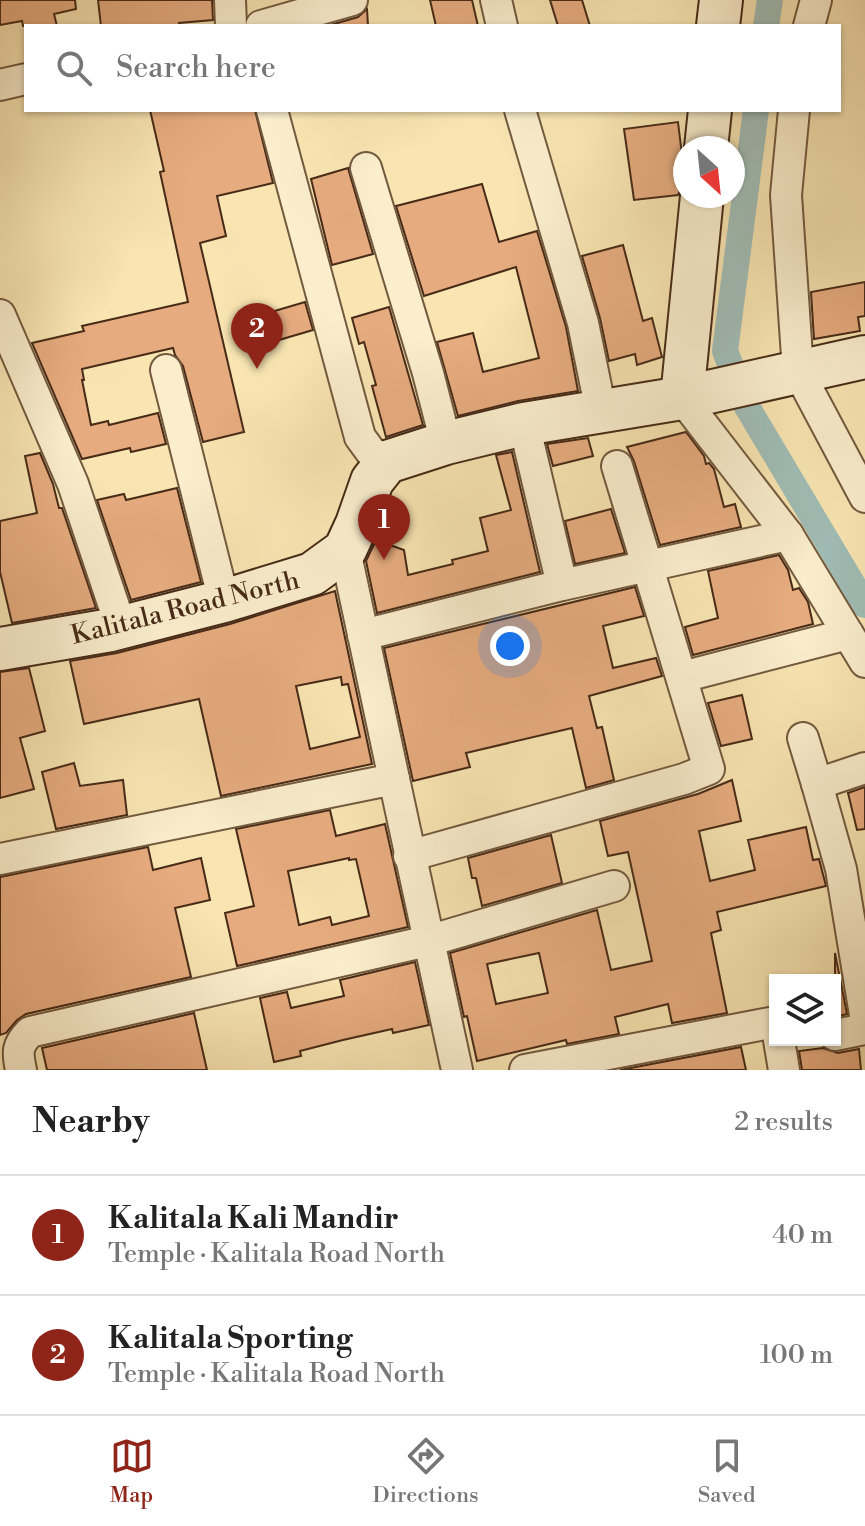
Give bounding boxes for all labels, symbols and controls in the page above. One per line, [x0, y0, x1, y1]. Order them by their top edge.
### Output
search box [24, 24, 841, 112]
icon: search [52, 46, 96, 90]
text: Search here [116, 49, 276, 87]
north arrow [673, 136, 745, 208]
pin: 2 [231, 303, 283, 369]
pin: 1 [358, 494, 410, 560]
street label: Kalitala Road North [68, 564, 303, 652]
your location [490, 626, 530, 666]
map controls [769, 974, 841, 1046]
button: layers [769, 974, 841, 1046]
text: Nearby [32, 1101, 150, 1143]
text: 2 results [734, 1106, 833, 1138]
text: Kalitala Kali Mandir [108, 1200, 399, 1238]
text: 1 [52, 1219, 64, 1251]
text: 40 m [772, 1219, 833, 1251]
text: Temple · Kalitala Road North [108, 1238, 445, 1270]
text: Kalitala Sporting [108, 1320, 352, 1358]
text: 2 [50, 1339, 66, 1371]
text: 100 m [760, 1339, 833, 1371]
text: Temple · Kalitala Road North [108, 1358, 445, 1390]
tab: Map [110, 1434, 154, 1509]
tab: Directions [373, 1434, 479, 1509]
tab: Saved [698, 1434, 755, 1509]

